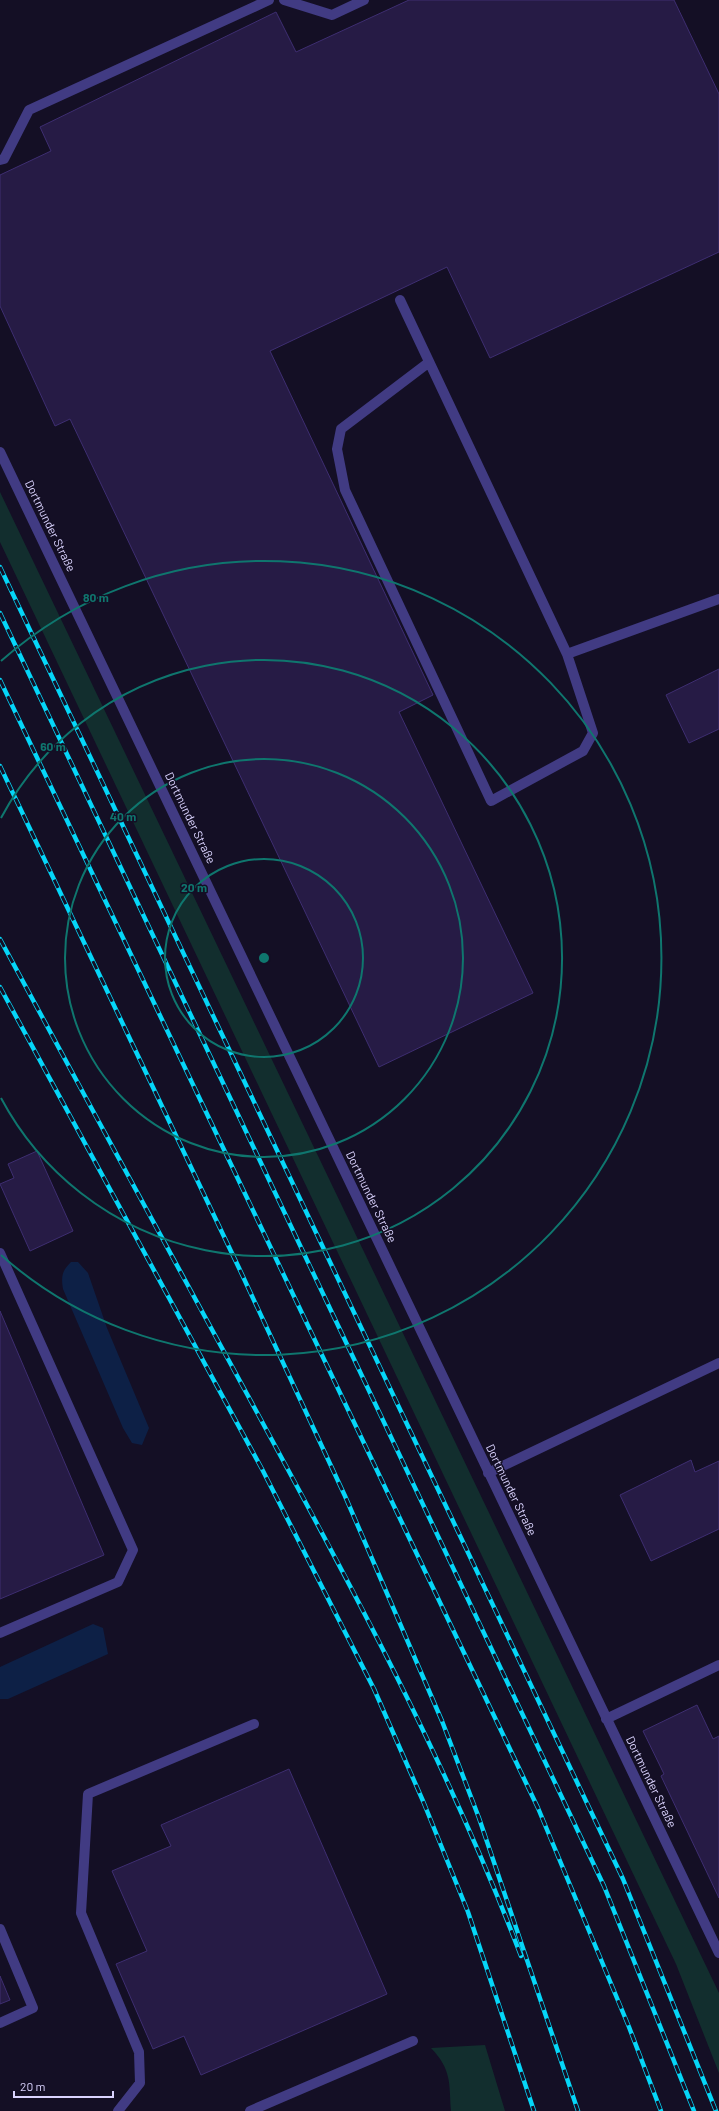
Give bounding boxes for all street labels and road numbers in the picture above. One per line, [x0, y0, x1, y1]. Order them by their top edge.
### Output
street label: Dortmunder Straße [23, 477, 79, 574]
street label: Dortmunder Straße [163, 769, 219, 866]
street label: Dortmunder Straße [344, 1148, 400, 1245]
street label: Dortmunder Straße [484, 1441, 540, 1538]
street label: Dortmunder Straße [624, 1733, 680, 1830]

